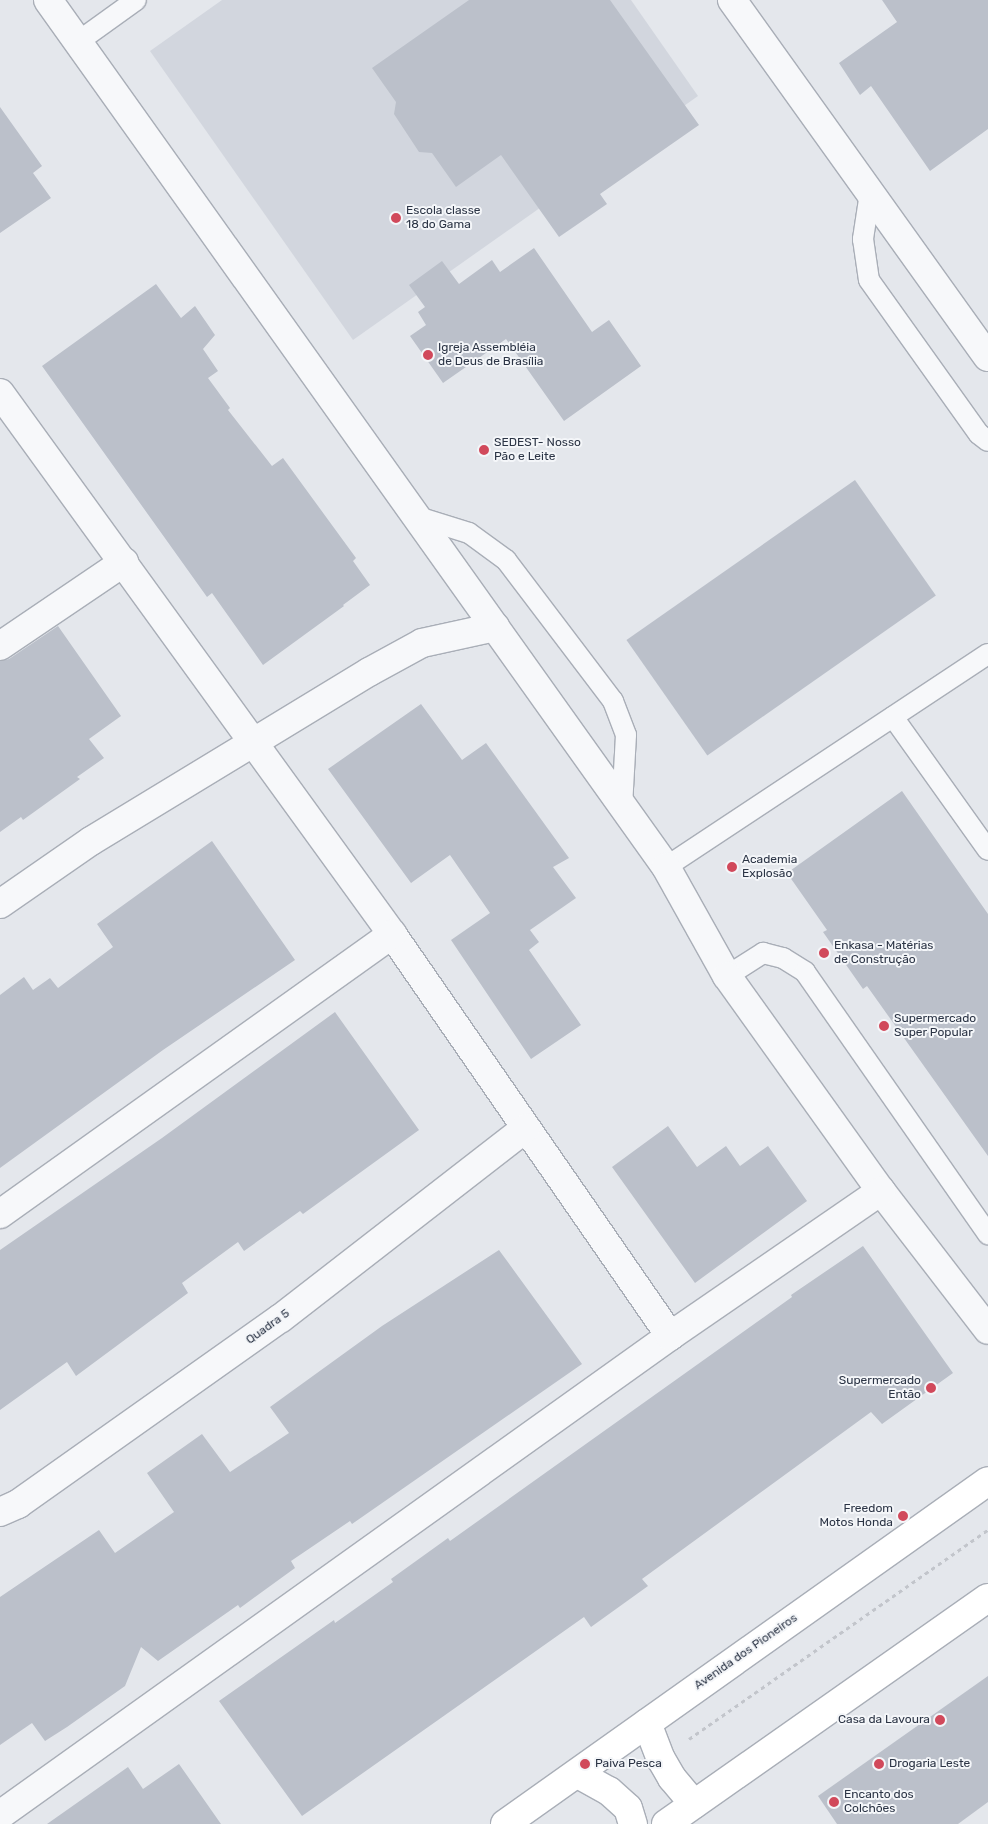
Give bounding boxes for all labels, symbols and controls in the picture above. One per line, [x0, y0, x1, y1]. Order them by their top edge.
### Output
place label: Escola classe 18 do Gama [406, 204, 481, 232]
marker: Escola classe 18 do Gama [390, 212, 402, 224]
place label: Igreja Assembléia de Deus de Brasília [438, 341, 543, 369]
marker: Igreja Assembléia de Deus de Brasília [422, 349, 434, 361]
place label: SEDEST- Nosso Pão e Leite [494, 436, 581, 464]
marker: SEDEST- Nosso Pão e Leite [478, 444, 490, 456]
place label: Academia Explosão [742, 853, 797, 881]
marker: Academia Explosão [726, 861, 738, 873]
place label: Enkasa - Matérias de Construção [834, 939, 933, 967]
marker: Enkasa - Matérias de Construção [818, 947, 830, 959]
place label: Supermercado Super Popular [894, 1012, 976, 1040]
marker: Supermercado Super Popular [878, 1020, 890, 1032]
street label: Quadra 5 [243, 1306, 293, 1348]
place label: Supermercado Então [839, 1374, 921, 1402]
marker: Supermercado Então [925, 1382, 937, 1394]
place label: Freedom Motos Honda [820, 1502, 893, 1530]
marker: Freedom Motos Honda [897, 1510, 909, 1522]
street label: Avenida dos Pioneiros [692, 1611, 800, 1693]
place label: Casa da Lavoura [838, 1713, 930, 1727]
marker: Casa da Lavoura [934, 1714, 946, 1726]
place label: Paiva Pesca [595, 1757, 662, 1771]
place label: Drogaria Leste [889, 1757, 970, 1771]
marker: Paiva Pesca [579, 1758, 591, 1770]
marker: Drogaria Leste [873, 1758, 885, 1770]
place label: Encanto dos Colchões [844, 1788, 914, 1816]
marker: Encanto dos Colchões [828, 1796, 840, 1808]

